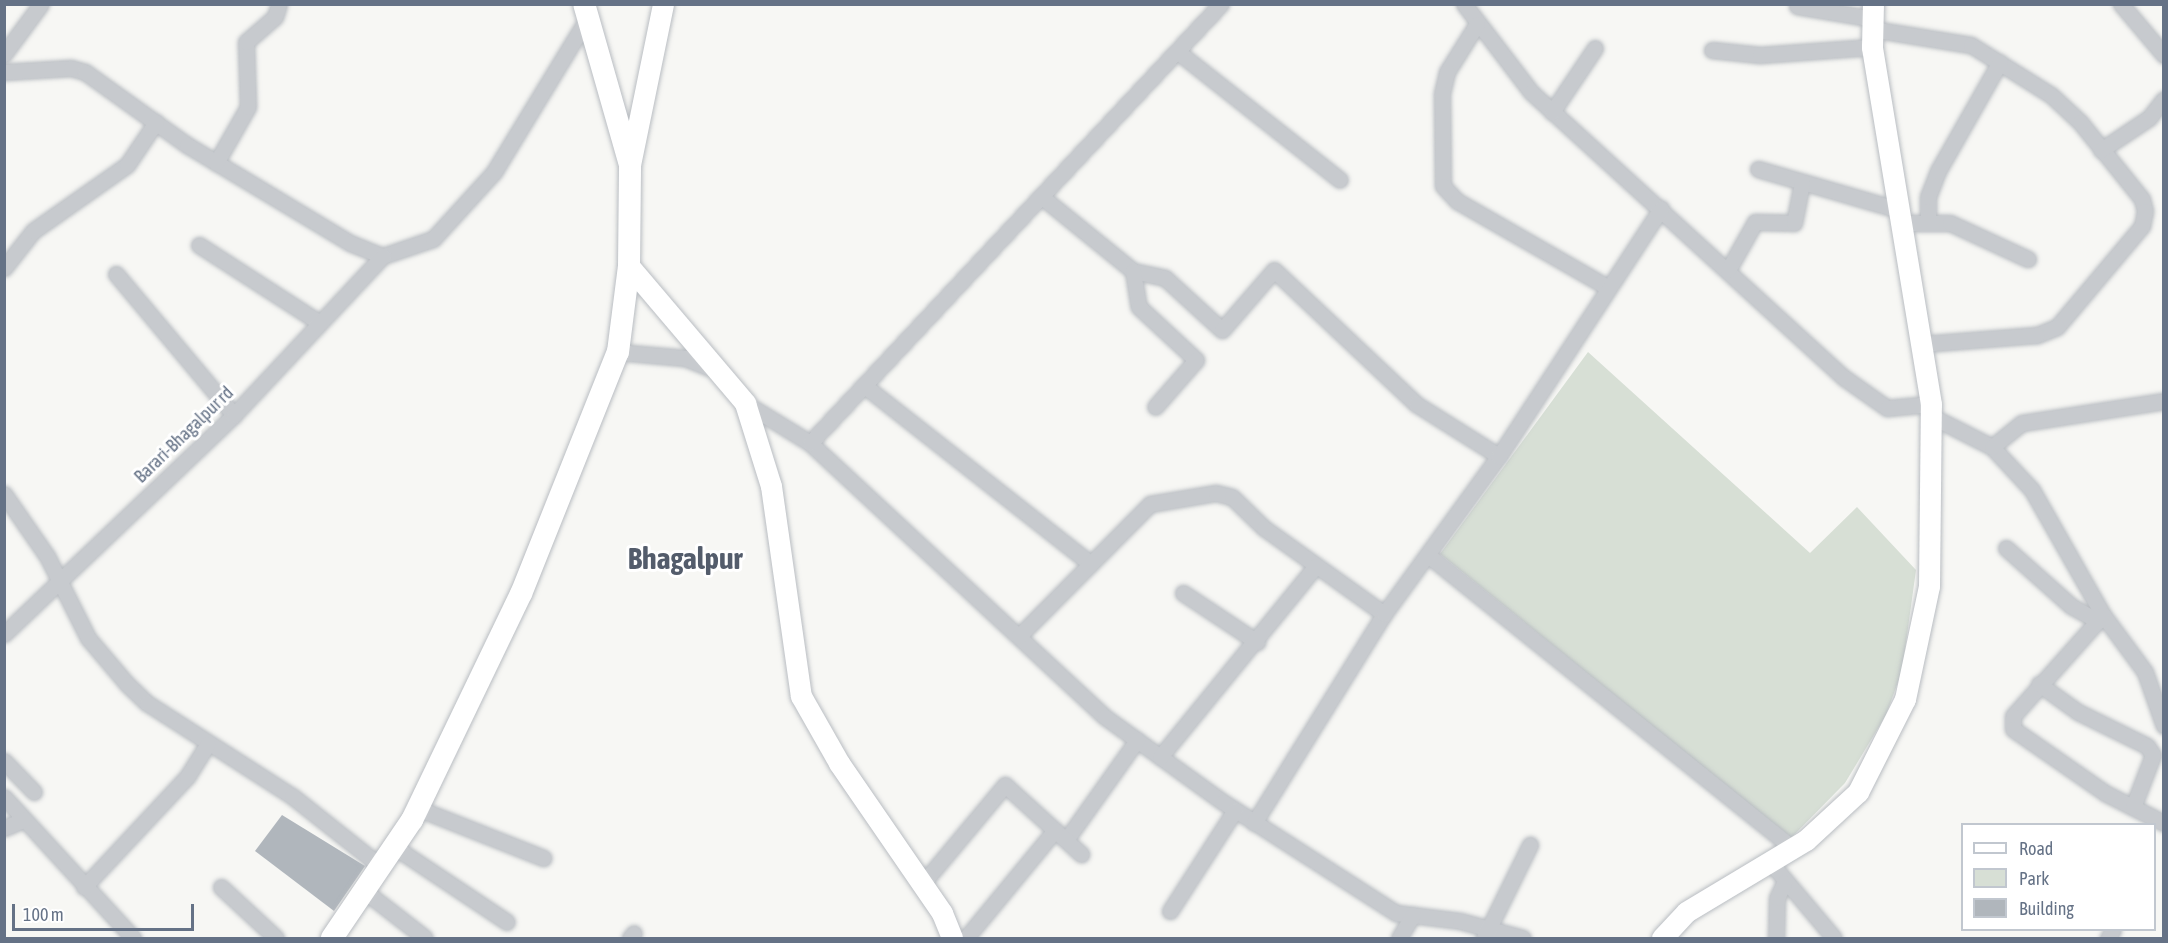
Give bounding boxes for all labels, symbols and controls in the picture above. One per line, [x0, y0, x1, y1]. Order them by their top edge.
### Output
street label: Barari-Bhagalpur rd [130, 382, 238, 488]
district label: Bhagalpur [628, 540, 742, 576]
legend [1961, 823, 2156, 931]
text: Road [2019, 838, 2053, 859]
text: Park [2019, 868, 2049, 889]
scale bar [15, 892, 196, 930]
text: Building [2019, 898, 2074, 919]
text: 100 m [23, 904, 64, 925]

